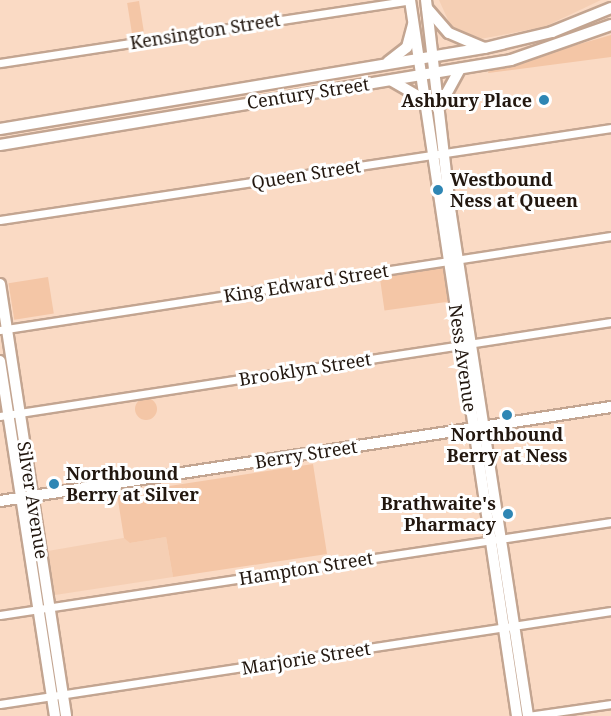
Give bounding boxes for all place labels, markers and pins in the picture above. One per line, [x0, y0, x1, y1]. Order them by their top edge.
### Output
place label: Ashbury Place [401, 89, 532, 111]
marker: Ashbury Place [537, 93, 551, 107]
place label: Westbound Ness at Queen [450, 169, 578, 212]
marker: Westbound Ness at Queen [431, 183, 445, 197]
marker: Northbound Berry at Ness [500, 408, 514, 422]
place label: Northbound Berry at Ness [447, 424, 567, 466]
place label: Northbound Berry at Silver [66, 463, 199, 506]
marker: Northbound Berry at Silver [47, 477, 61, 491]
place label: Brathwaite's Pharmacy [381, 493, 496, 536]
marker: Brathwaite's Pharmacy [501, 507, 515, 521]

